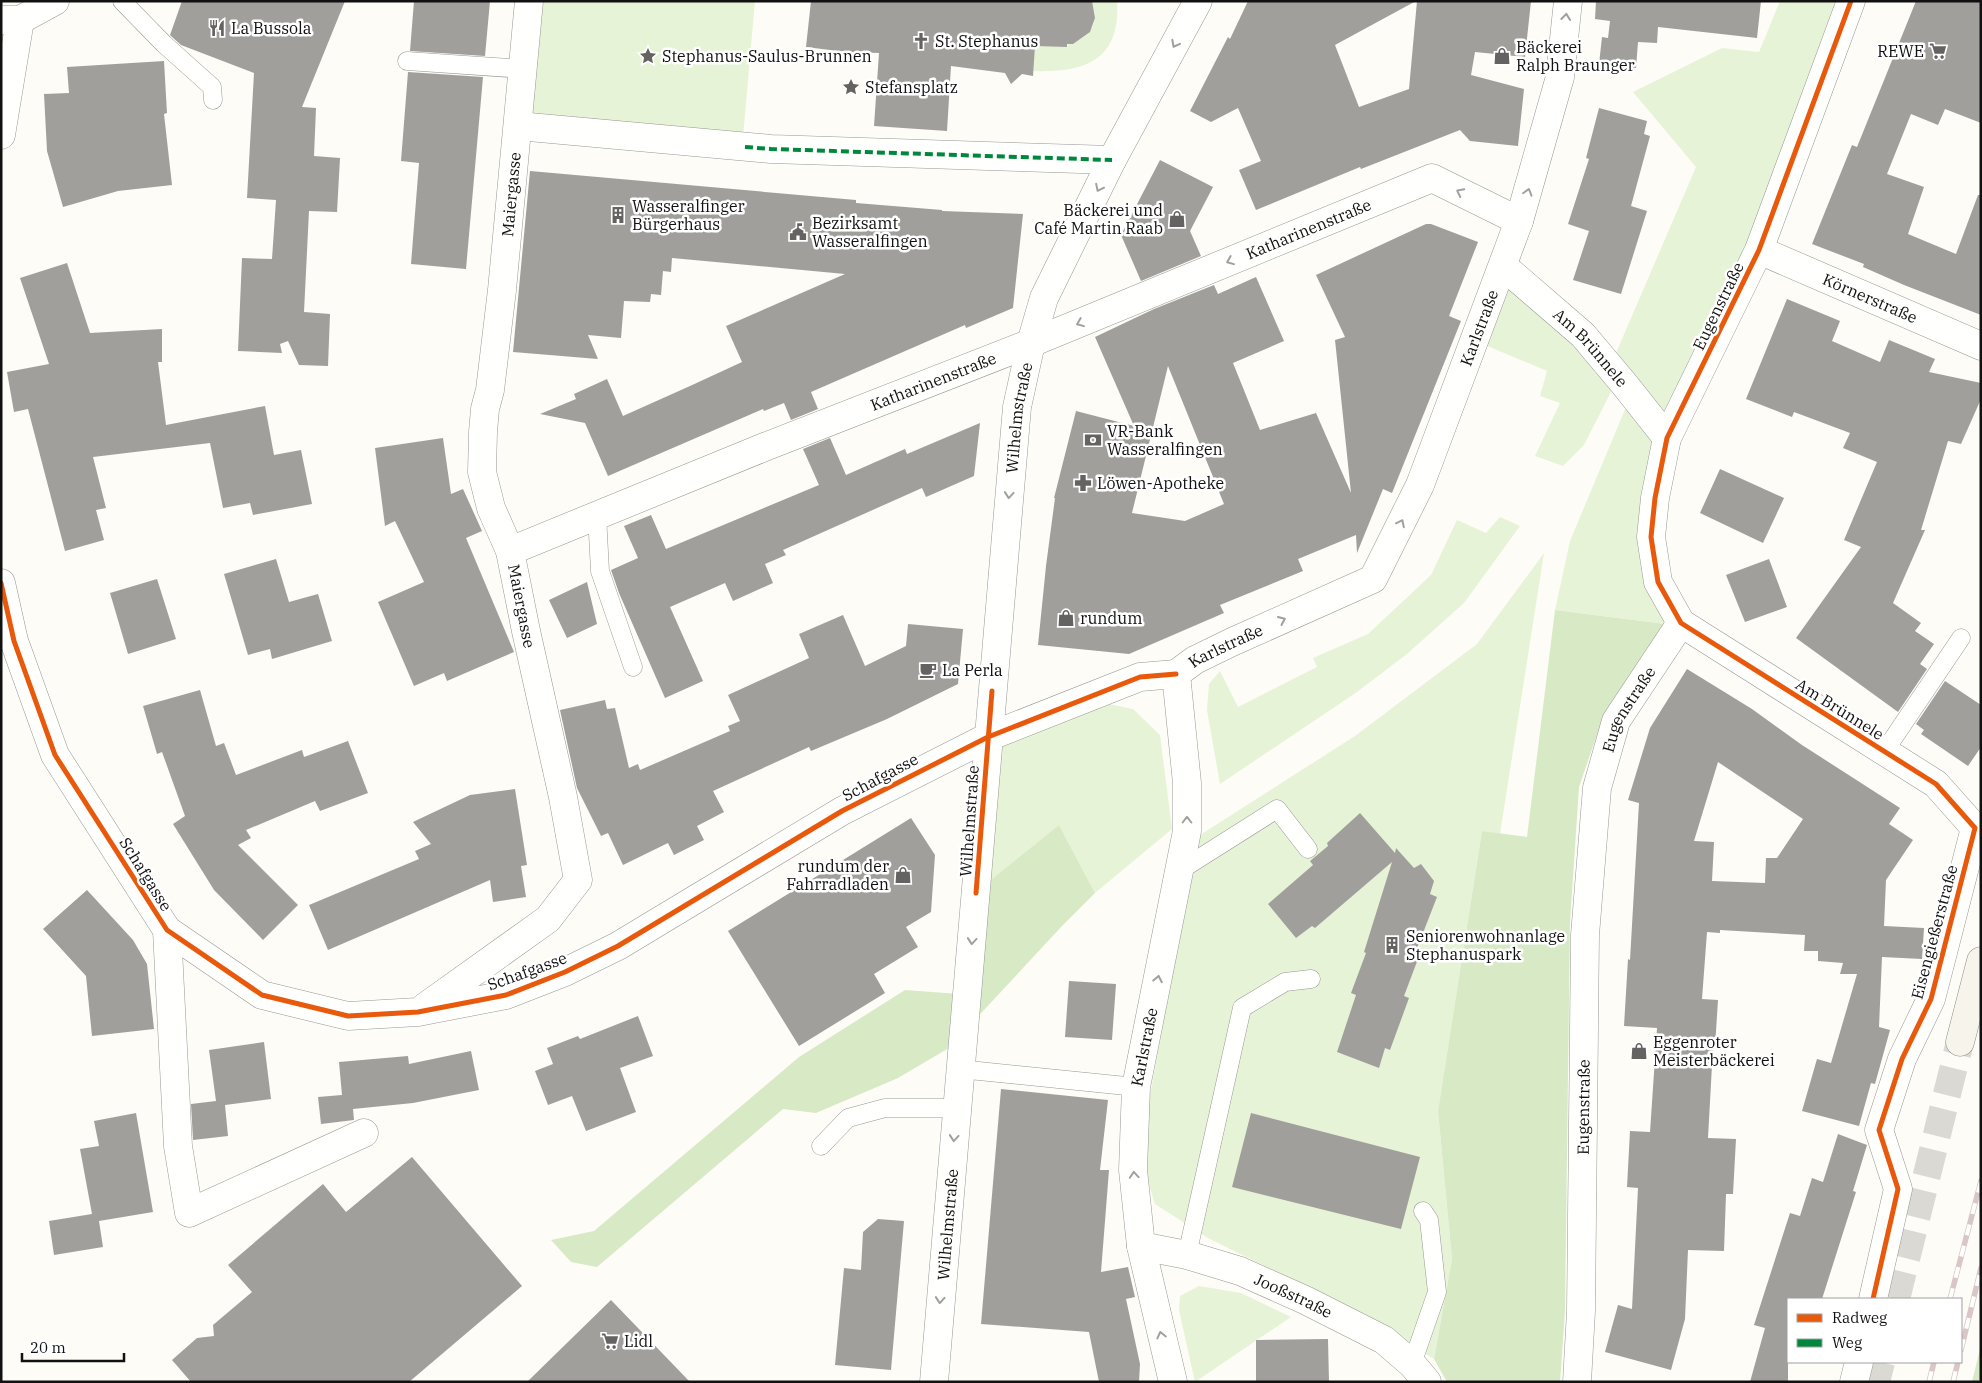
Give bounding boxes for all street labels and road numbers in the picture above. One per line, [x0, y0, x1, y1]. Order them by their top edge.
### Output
street label: Maiergasse [497, 151, 525, 238]
street label: Katharinenstraße [1243, 194, 1374, 263]
street label: Eugenstraße [1688, 259, 1748, 353]
street label: Körnerstraße [1820, 269, 1920, 327]
street label: Karlstraße [1456, 287, 1502, 369]
street label: Am Brünnele [1549, 304, 1632, 391]
street label: Katharinenstraße [867, 348, 999, 415]
street label: Wilhelmstraße [1001, 361, 1036, 474]
street label: Maiergasse [504, 562, 540, 650]
street label: Karlstraße [1184, 620, 1266, 672]
street label: Eugenstraße [1598, 663, 1659, 755]
street label: Am Brünnele [1792, 674, 1888, 744]
street label: Schafgasse [839, 749, 921, 805]
street label: Wilhelmstraße [955, 765, 983, 877]
street label: Schafgasse [115, 833, 177, 915]
street label: Eisengießerstraße [1906, 863, 1962, 1001]
street label: Schafgasse [484, 947, 570, 995]
street label: Karlstraße [1126, 1006, 1162, 1088]
street label: Eugenstraße [1573, 1059, 1594, 1155]
street label: Wilhelmstraße [933, 1168, 962, 1281]
street label: Jooßstraße [1251, 1269, 1336, 1322]

